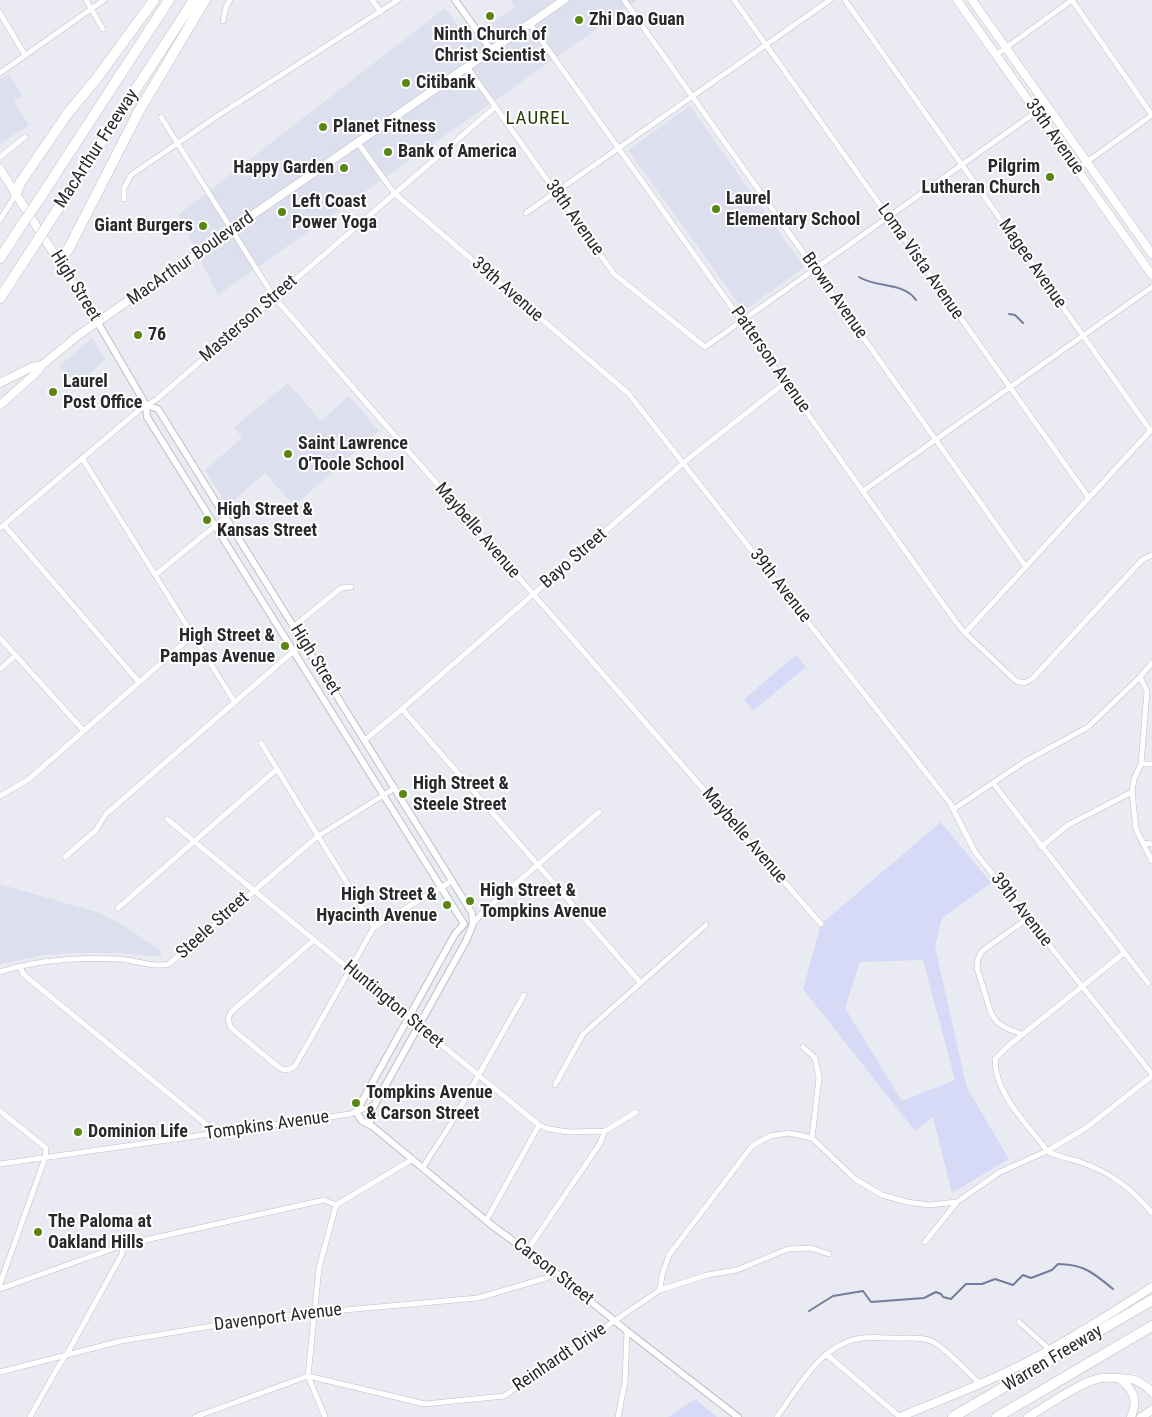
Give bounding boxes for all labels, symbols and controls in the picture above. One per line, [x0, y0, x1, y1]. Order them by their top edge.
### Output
place label: Zhi Dao Guan [589, 9, 685, 31]
marker: Ninth Church of Christ Scientist [484, 10, 496, 22]
marker: Zhi Dao Guan [573, 14, 585, 26]
place label: Ninth Church of Christ Scientist [434, 24, 546, 66]
place label: Citibank [416, 72, 476, 94]
marker: Citibank [400, 77, 412, 89]
street label: MacArthur Freeway [51, 85, 143, 213]
street label: 35th Avenue [1020, 95, 1088, 179]
district label: LAUREL [505, 108, 571, 130]
place label: Planet Fitness [333, 116, 436, 138]
marker: Planet Fitness [317, 121, 329, 133]
place label: Bank of America [398, 141, 517, 163]
marker: Bank of America [382, 146, 394, 158]
place label: Pilgrim Lutheran Church [922, 156, 1040, 198]
place label: Happy Garden [233, 157, 334, 179]
marker: Happy Garden [338, 162, 350, 174]
marker: Pilgrim Lutheran Church [1044, 171, 1056, 183]
street label: 38th Avenue [540, 176, 608, 260]
place label: Laurel Elementary School [726, 188, 860, 230]
place label: Left Coast Power Yoga [292, 191, 377, 233]
street label: Loma Vista Avenue [872, 200, 968, 324]
marker: Laurel Elementary School [710, 203, 722, 215]
marker: Left Coast Power Yoga [276, 206, 288, 218]
street label: MacArthur Boulevard [124, 207, 258, 311]
place label: Giant Burgers [94, 215, 193, 237]
street label: Magee Avenue [993, 215, 1071, 313]
marker: Giant Burgers [197, 220, 209, 232]
street label: High Street [45, 247, 105, 325]
street label: Brown Avenue [796, 249, 872, 343]
street label: 39th Avenue [467, 253, 547, 327]
street label: Masterson Street [196, 271, 302, 367]
street label: Patterson Avenue [725, 303, 815, 417]
place label: 76 [148, 324, 166, 346]
marker: 76 [132, 329, 144, 341]
place label: Laurel Post Office [63, 371, 142, 414]
marker: Laurel Post Office [47, 386, 59, 398]
place label: Saint Lawrence O'Toole School [298, 433, 408, 476]
marker: Saint Lawrence O'Toole School [282, 448, 294, 460]
street label: Maybelle Avenue [430, 479, 524, 583]
place label: High Street & Kansas Street [217, 499, 317, 542]
marker: High Street & Kansas Street [201, 514, 213, 526]
street label: Bayo Street [536, 524, 612, 594]
street label: 39th Avenue [744, 545, 816, 627]
street label: High Street [285, 621, 345, 699]
place label: High Street & Pampas Avenue [160, 625, 275, 668]
marker: High Street & Pampas Avenue [279, 640, 291, 652]
place label: High Street & Steele Street [413, 773, 509, 816]
street label: Maybelle Avenue [697, 784, 791, 888]
marker: High Street & Steele Street [397, 788, 409, 800]
street label: 39th Avenue [985, 869, 1057, 951]
place label: High Street & Tompkins Avenue [480, 880, 607, 922]
place label: High Street & Hyacinth Avenue [316, 884, 437, 926]
street label: Steele Street [172, 888, 254, 964]
marker: High Street & Tompkins Avenue [464, 895, 476, 907]
marker: High Street & Hyacinth Avenue [441, 899, 453, 911]
street label: Huntington Street [338, 957, 448, 1053]
place label: Tompkins Avenue & Carson Street [366, 1082, 493, 1124]
marker: Tompkins Avenue & Carson Street [350, 1097, 362, 1109]
street label: Tompkins Avenue [204, 1107, 330, 1145]
place label: Dominion Life [88, 1121, 188, 1143]
marker: Dominion Life [72, 1126, 84, 1138]
place label: The Paloma at Oakland Hills [48, 1211, 151, 1254]
marker: The Paloma at Oakland Hills [32, 1226, 44, 1238]
street label: Carson Street [508, 1234, 598, 1310]
street label: Davenport Avenue [213, 1299, 343, 1337]
street label: Reinhardt Drive [509, 1319, 611, 1397]
street label: Warren Freeway [999, 1321, 1107, 1397]

